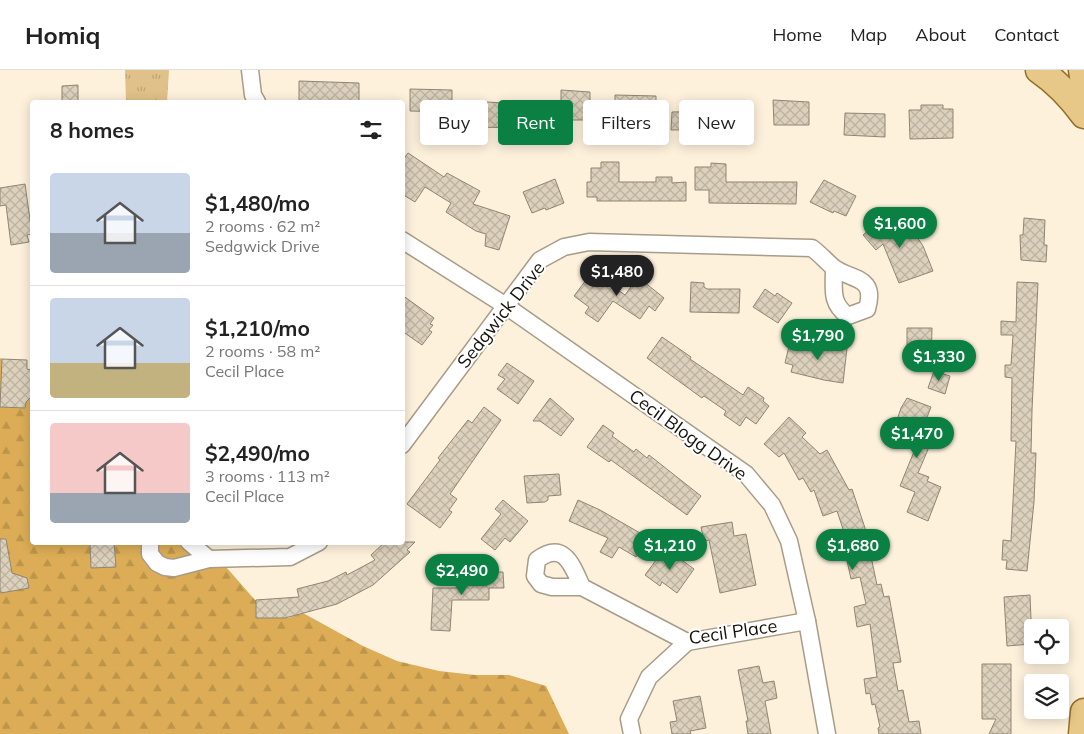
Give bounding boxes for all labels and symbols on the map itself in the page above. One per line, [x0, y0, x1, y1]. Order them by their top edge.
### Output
pin: $1,600 [859, 206, 941, 249]
pin: $1,480 [576, 254, 658, 297]
street label: Sedgwick Drive [452, 257, 549, 373]
pin: $1,790 [777, 318, 859, 361]
pin: $1,330 [898, 340, 980, 382]
street label: Cecil Blogg Drive [625, 384, 752, 485]
pin: $1,470 [876, 416, 958, 459]
pin: $1,210 [629, 528, 711, 571]
pin: $1,680 [812, 528, 894, 571]
pin: $2,490 [421, 554, 503, 596]
street label: Cecil Place [687, 614, 779, 649]

